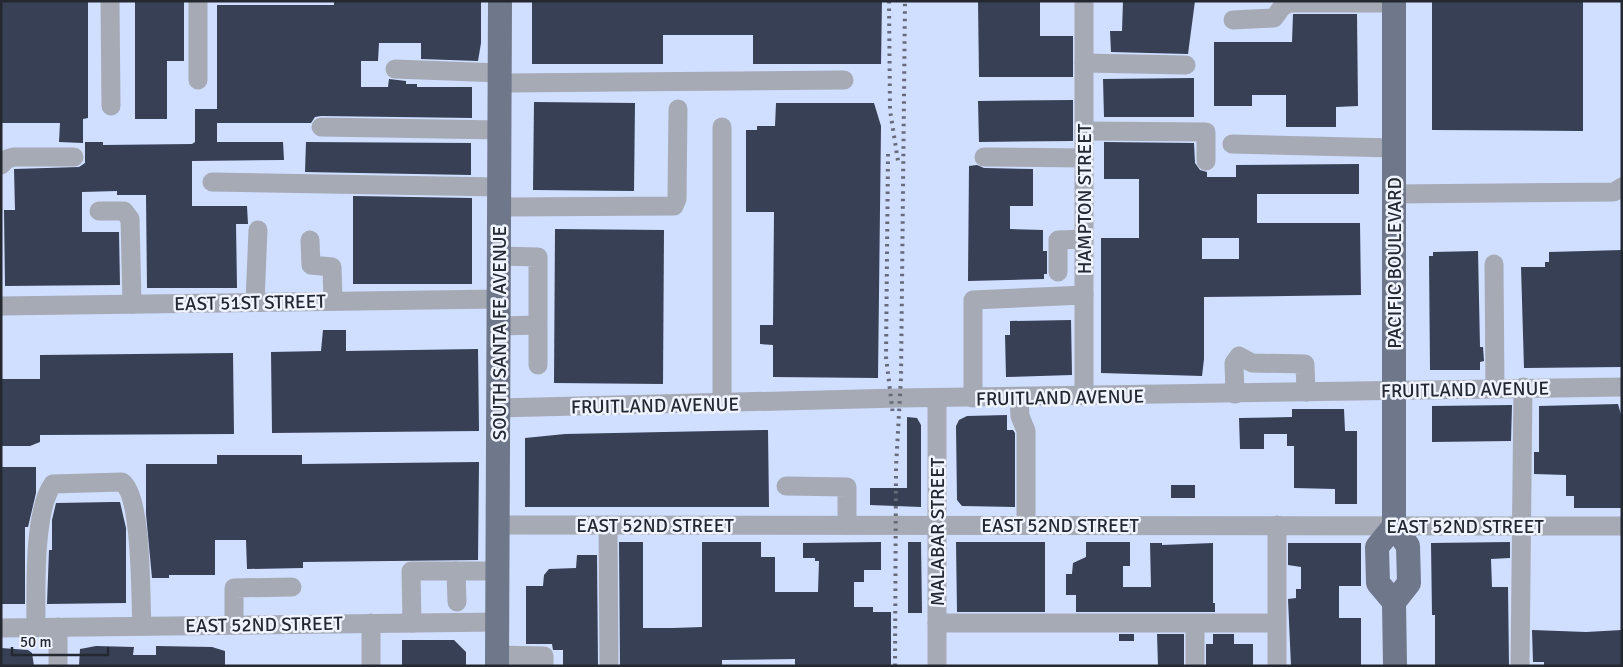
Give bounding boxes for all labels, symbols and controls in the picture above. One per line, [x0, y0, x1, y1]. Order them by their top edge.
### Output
street label: HAMPTON STREET [1073, 123, 1097, 274]
street label: PACIFIC BOULEVARD [1383, 177, 1407, 349]
street label: SOUTH SANTA FE AVENUE [488, 226, 512, 440]
street label: EAST 51ST STREET [174, 290, 327, 316]
street label: FRUITLAND AVENUE [1381, 377, 1549, 403]
street label: FRUITLAND AVENUE [976, 385, 1144, 411]
street label: FRUITLAND AVENUE [571, 393, 739, 419]
street label: MALABAR STREET [926, 457, 950, 606]
street label: EAST 52ND STREET [576, 514, 734, 538]
street label: EAST 52ND STREET [981, 514, 1139, 538]
street label: EAST 52ND STREET [1386, 515, 1544, 539]
street label: EAST 52ND STREET [185, 612, 344, 638]
scale bar [12, 624, 109, 656]
text: 50 m [20, 633, 51, 651]

